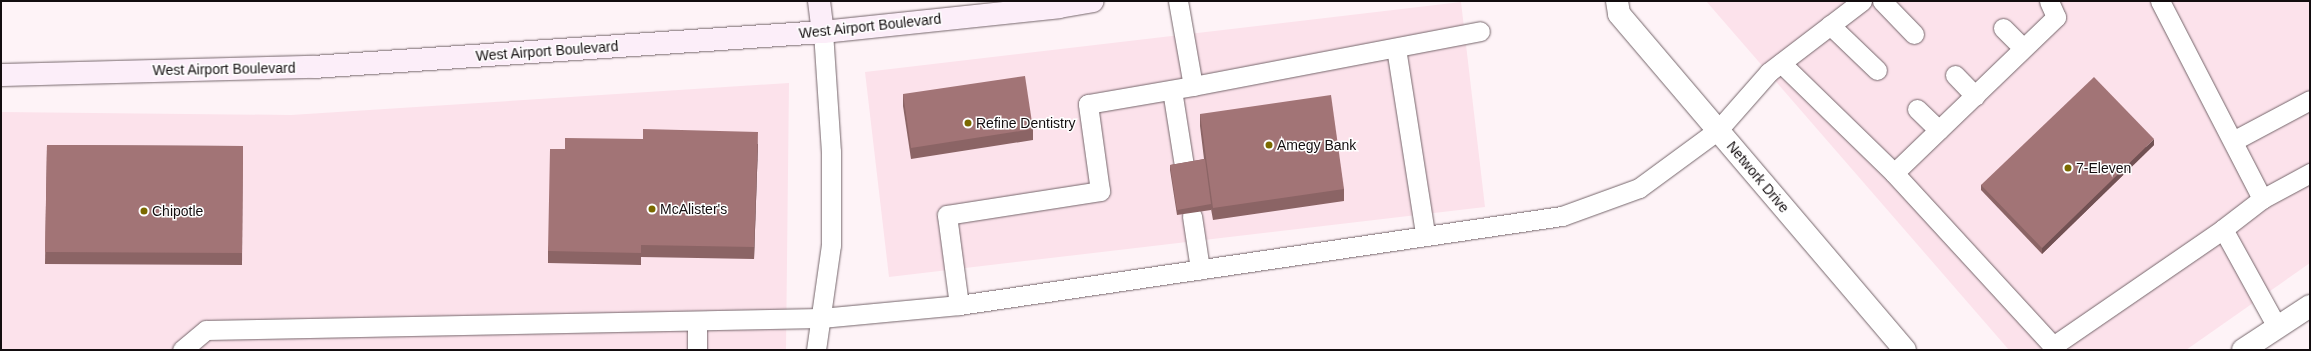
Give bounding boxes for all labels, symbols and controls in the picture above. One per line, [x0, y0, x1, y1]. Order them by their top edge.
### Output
street label: West Airport Boulevard [798, 10, 942, 42]
street label: West Airport Boulevard [475, 38, 619, 64]
street label: West Airport Boulevard [152, 59, 296, 79]
place label: Refine Dentistry [976, 115, 1076, 131]
marker: Refine Dentistry [963, 118, 973, 128]
place label: Amegy Bank [1277, 137, 1356, 153]
street label: Network Drive [1723, 138, 1793, 216]
marker: Amegy Bank [1264, 140, 1274, 150]
place label: 7-Eleven [2076, 160, 2131, 176]
marker: 7-Eleven [2063, 163, 2073, 173]
place label: McAlister's [660, 201, 727, 217]
place label: Chipotle [152, 203, 203, 219]
marker: McAlister's [647, 204, 657, 214]
marker: Chipotle [139, 206, 149, 216]

